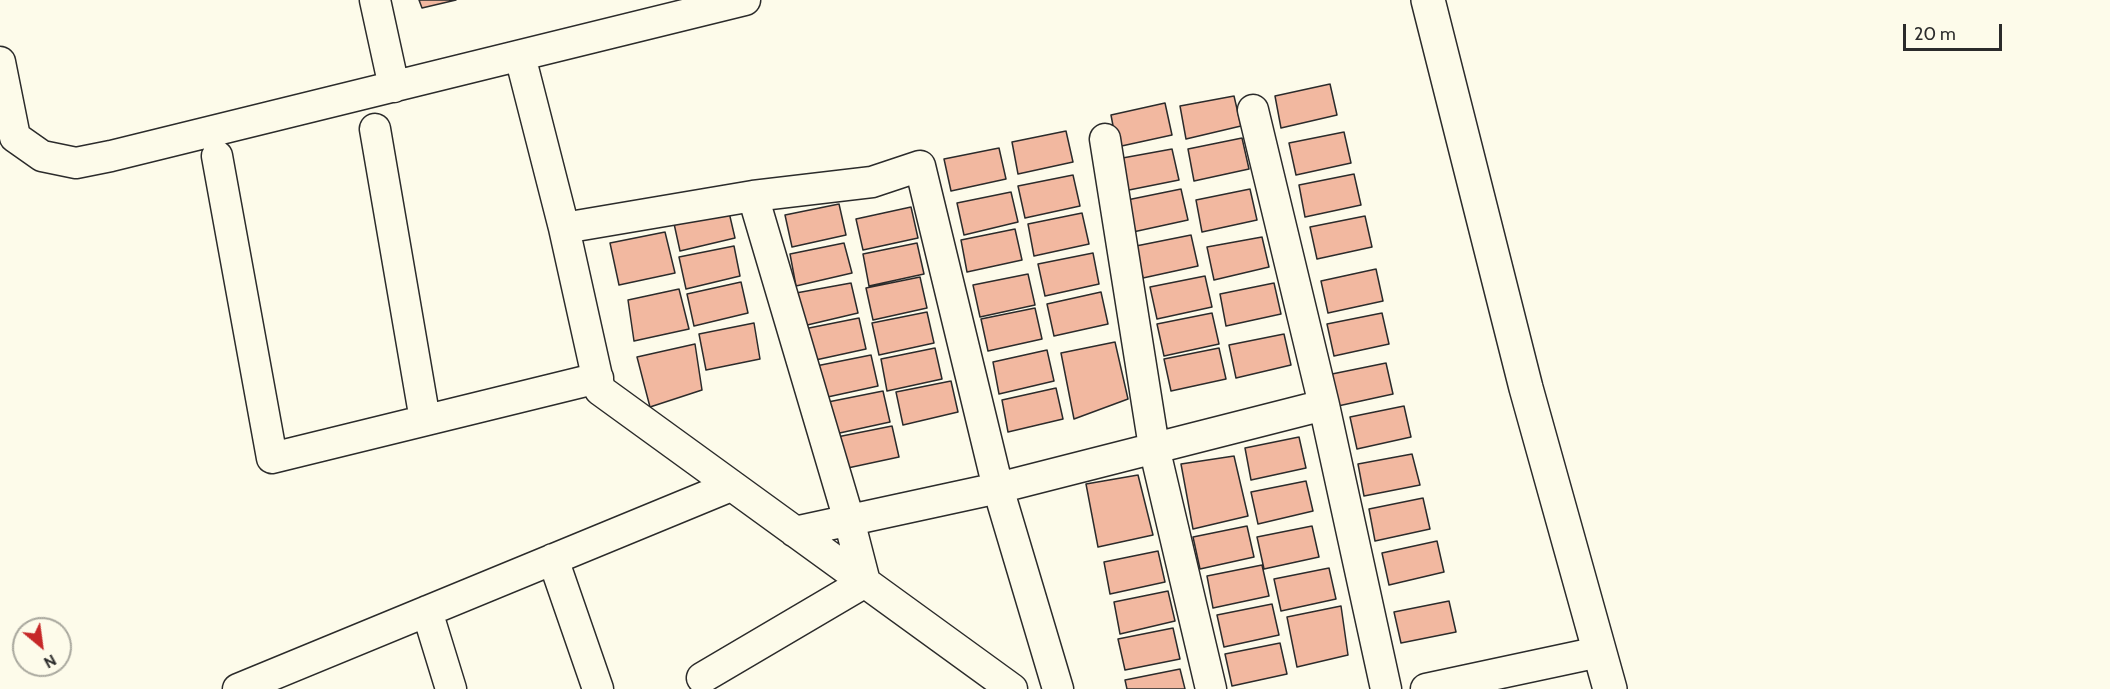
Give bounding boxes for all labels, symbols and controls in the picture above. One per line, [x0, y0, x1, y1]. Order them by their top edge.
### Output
scale bar [1906, 12, 2005, 50]
text: 20 m [1914, 23, 1956, 45]
north arrow [12, 617, 72, 677]
text: N [40, 650, 60, 672]

